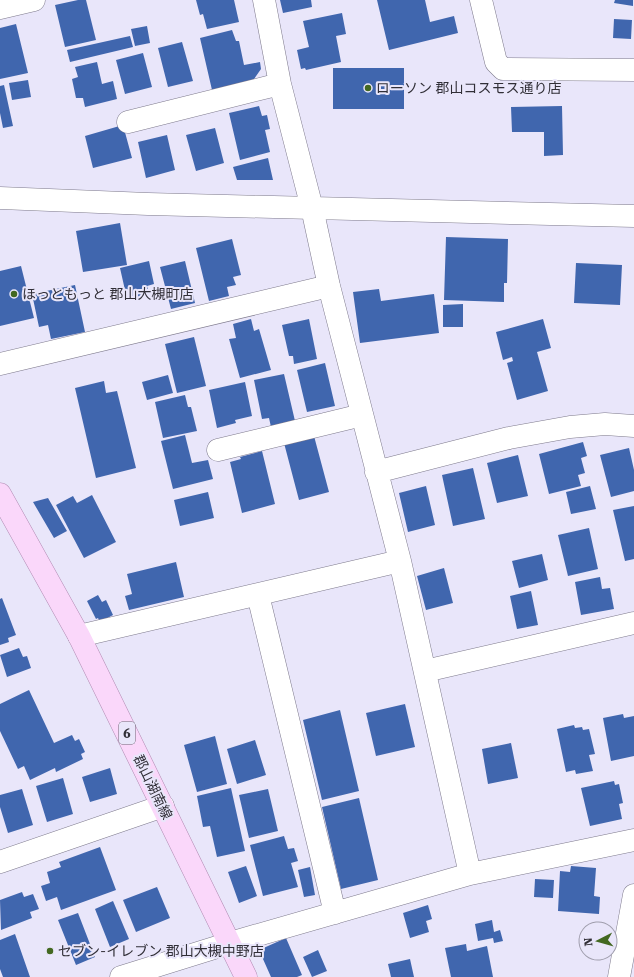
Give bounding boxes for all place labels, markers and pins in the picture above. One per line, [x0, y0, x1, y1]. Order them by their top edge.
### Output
place label: ローソン 郡山コスモス通り店 [376, 80, 562, 96]
marker: ローソン 郡山コスモス通り店 [363, 83, 373, 93]
place label: ほっともっと 郡山大槻町店 [22, 286, 194, 302]
marker: ほっともっと 郡山大槻町店 [9, 289, 19, 299]
place label: セブン-イレブン 郡山大槻中野店 [58, 943, 264, 959]
marker: セブン-イレブン 郡山大槻中野店 [45, 946, 55, 956]

